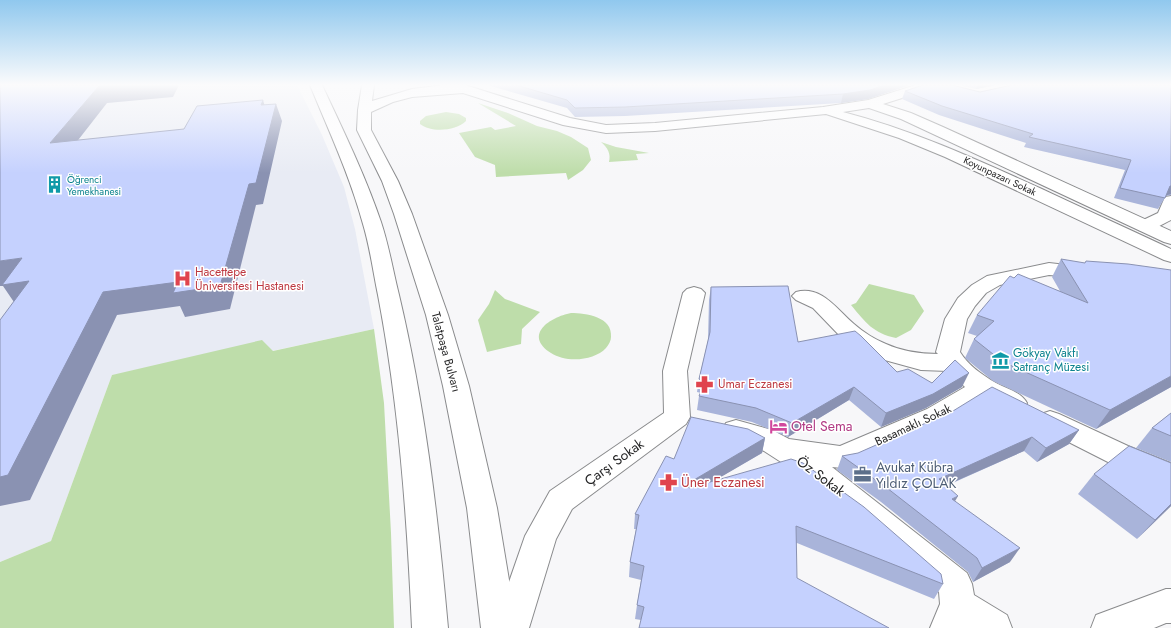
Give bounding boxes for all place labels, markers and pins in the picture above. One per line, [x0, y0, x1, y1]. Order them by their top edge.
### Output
place label: Öğrenci Yemekhanesi [67, 172, 121, 199]
building icon: Öğrenci Yemekhanesi [44, 175, 64, 195]
place label: Hacettepe Üniversitesi Hastanesi [195, 263, 304, 295]
hospital icon: Hacettepe Üniversitesi Hastanesi [172, 269, 192, 289]
place label: Gökyay Vakfı Satranç Müzesi [1013, 344, 1089, 376]
museum icon: Gökyay Vakfı Satranç Müzesi [990, 350, 1010, 370]
pharmacy icon: Umar Eczanesi [695, 374, 715, 394]
place label: Umar Eczanesi [718, 375, 792, 393]
hotel icon: Otel Sema [768, 416, 788, 436]
place label: Otel Sema [791, 416, 853, 436]
place label: Avukat Kübra Yıldız ÇOLAK [876, 457, 956, 493]
office icon: Avukat Kübra Yıldız ÇOLAK [853, 465, 873, 485]
pharmacy icon: Üner Eczanesi [658, 472, 678, 492]
place label: Üner Eczanesi [681, 472, 765, 492]

